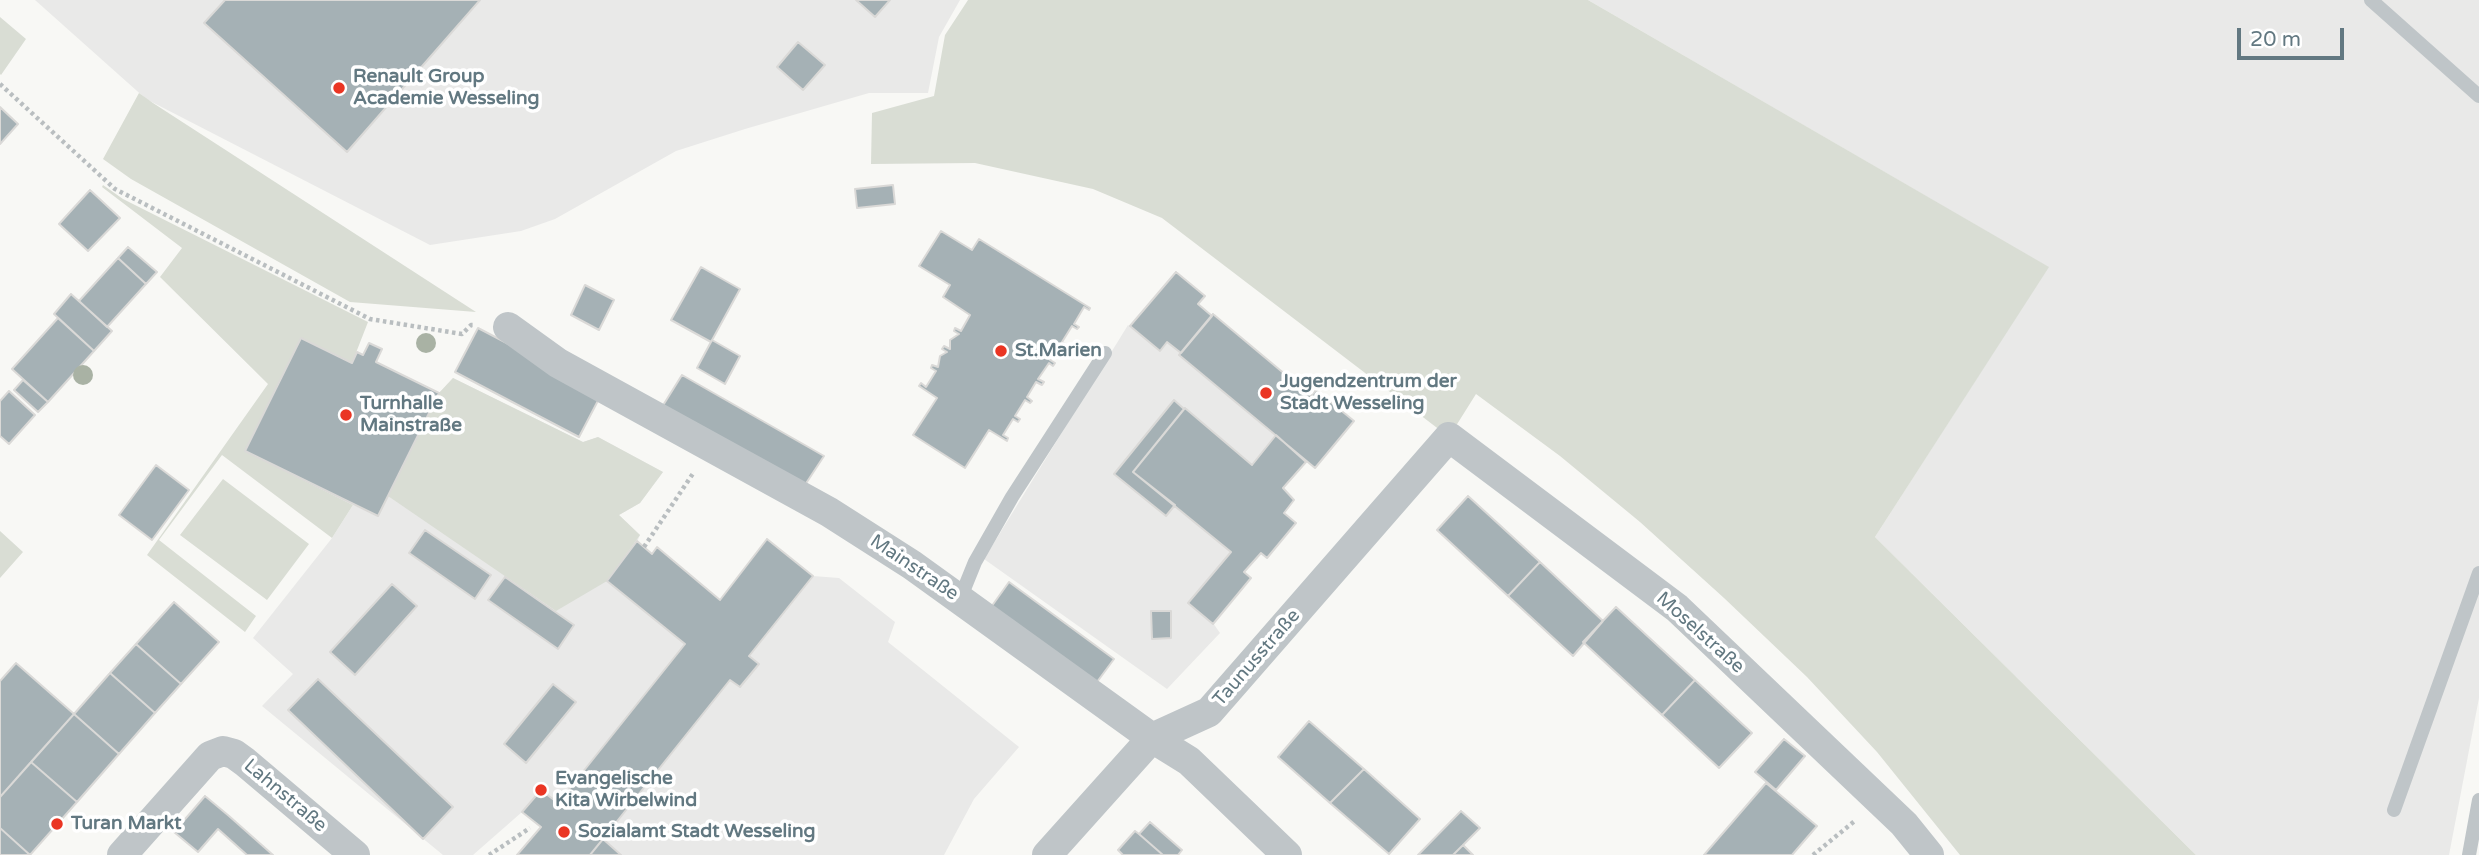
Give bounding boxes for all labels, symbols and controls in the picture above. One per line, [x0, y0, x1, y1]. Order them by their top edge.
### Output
scale bar [2241, 14, 2348, 58]
text: 20 m [2250, 27, 2301, 52]
place label: Renault Group Academie Wesseling [353, 66, 539, 110]
marker: Renault Group Academie Wesseling [331, 80, 347, 96]
place label: St.Marien [1015, 340, 1102, 362]
marker: St.Marien [993, 343, 1009, 359]
place label: Jugendzentrum der Stadt Wesseling [1280, 371, 1457, 415]
marker: Jugendzentrum der Stadt Wesseling [1258, 385, 1274, 401]
place label: Turnhalle Mainstraße [360, 393, 462, 437]
marker: Turnhalle Mainstraße [338, 407, 354, 423]
street label: Mainstraße [865, 530, 963, 606]
street label: Moselstraße [1651, 587, 1749, 679]
street label: Taunusstraße [1209, 605, 1305, 711]
street label: Lahnstraße [239, 755, 331, 837]
place label: Evangelische Kita Wirbelwind [555, 768, 697, 812]
marker: Evangelische Kita Wirbelwind [533, 782, 549, 798]
place label: Turan Markt [71, 813, 181, 835]
marker: Turan Markt [49, 816, 65, 832]
place label: Sozialamt Stadt Wesseling [578, 821, 815, 843]
marker: Sozialamt Stadt Wesseling [556, 824, 572, 840]

